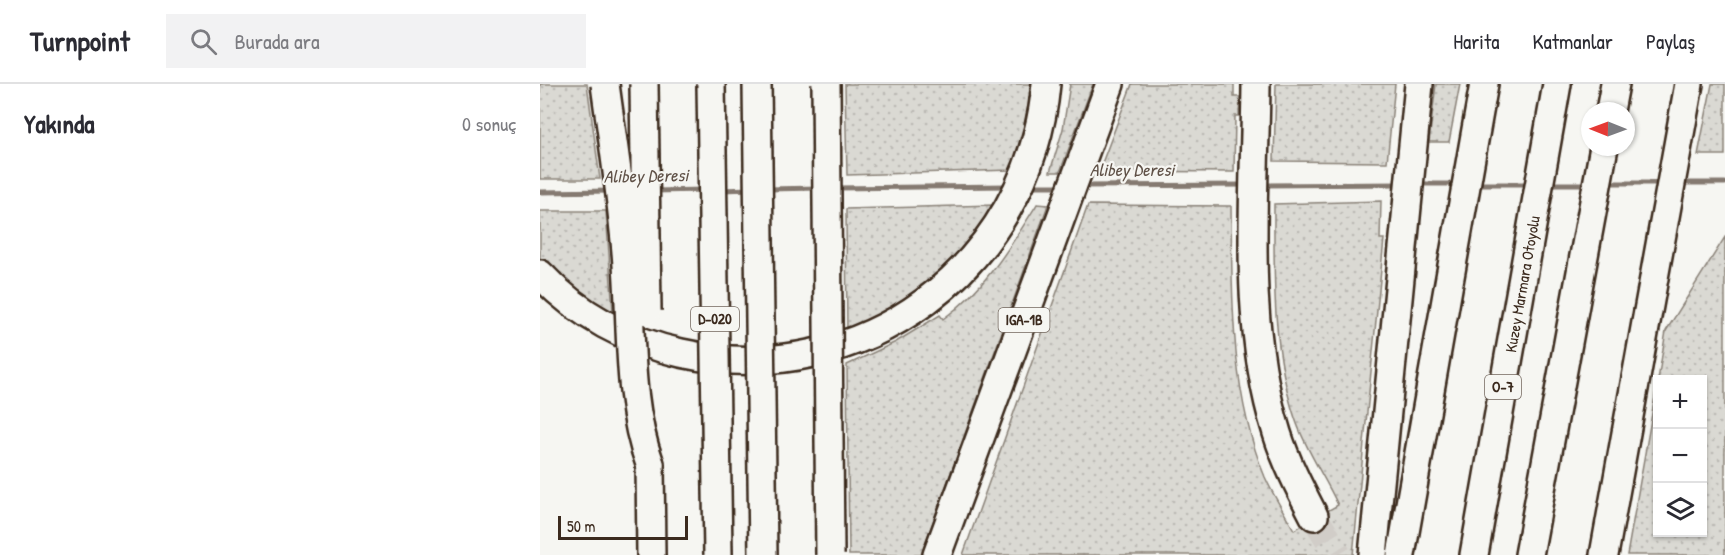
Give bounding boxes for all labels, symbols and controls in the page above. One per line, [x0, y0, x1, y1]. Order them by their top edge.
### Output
search box [166, 14, 586, 68]
text: Turnpoint [30, 22, 130, 60]
icon: search [187, 25, 220, 58]
text: Burada ara [235, 26, 320, 56]
text: Harita [1453, 27, 1500, 56]
text: Katmanlar [1533, 27, 1613, 56]
text: Paylaş [1646, 27, 1695, 56]
north arrow [1581, 102, 1635, 156]
text: Yakında [24, 106, 94, 141]
text: 0 sonuç [462, 110, 516, 137]
water label: Alibey Deresi [1090, 157, 1176, 182]
water label: Alibey Deresi [603, 162, 691, 189]
street label: Kuzey Marmara Otoyolu [1499, 213, 1545, 354]
road number: D-020 [691, 307, 739, 331]
road number: IGA-1B [998, 308, 1050, 332]
road number: O-7 [1485, 375, 1521, 399]
map controls [1653, 375, 1707, 537]
button: + [1653, 375, 1707, 429]
button: − [1653, 429, 1707, 483]
button: layers [1653, 483, 1707, 537]
scale bar [558, 513, 688, 540]
text: 50 m [567, 515, 596, 537]

